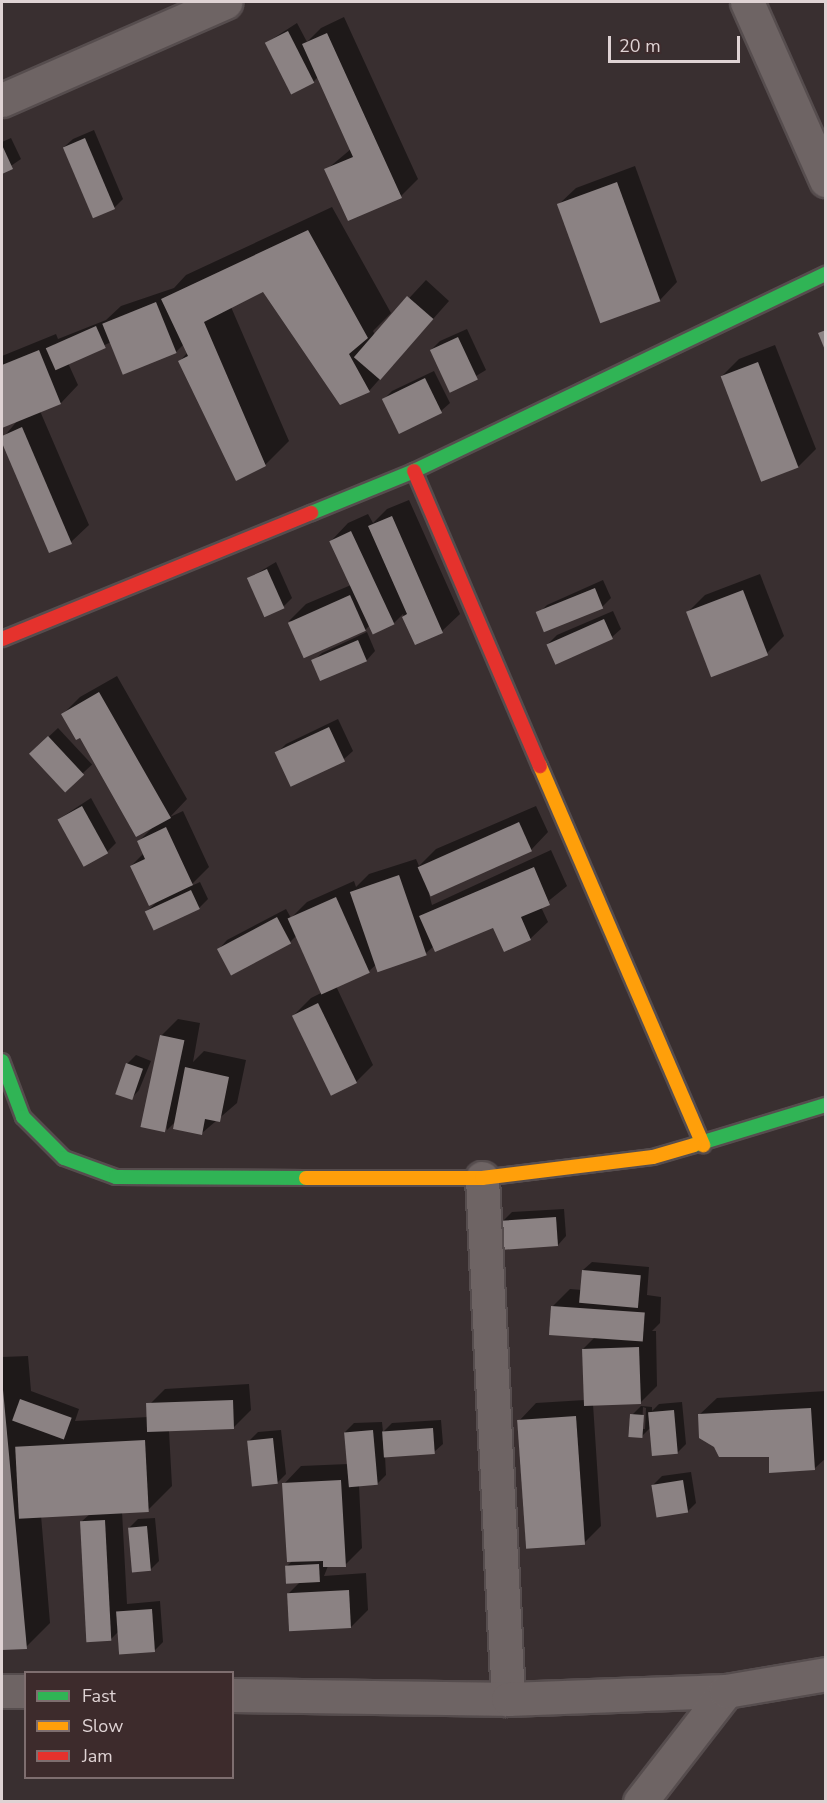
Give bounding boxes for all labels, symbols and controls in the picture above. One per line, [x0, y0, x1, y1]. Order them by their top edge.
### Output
scale bar [611, 24, 743, 62]
text: 20 m [619, 34, 661, 58]
legend [24, 1671, 234, 1779]
text: Fast [82, 1684, 116, 1708]
text: Slow [82, 1714, 123, 1738]
text: Jam [82, 1744, 113, 1768]

